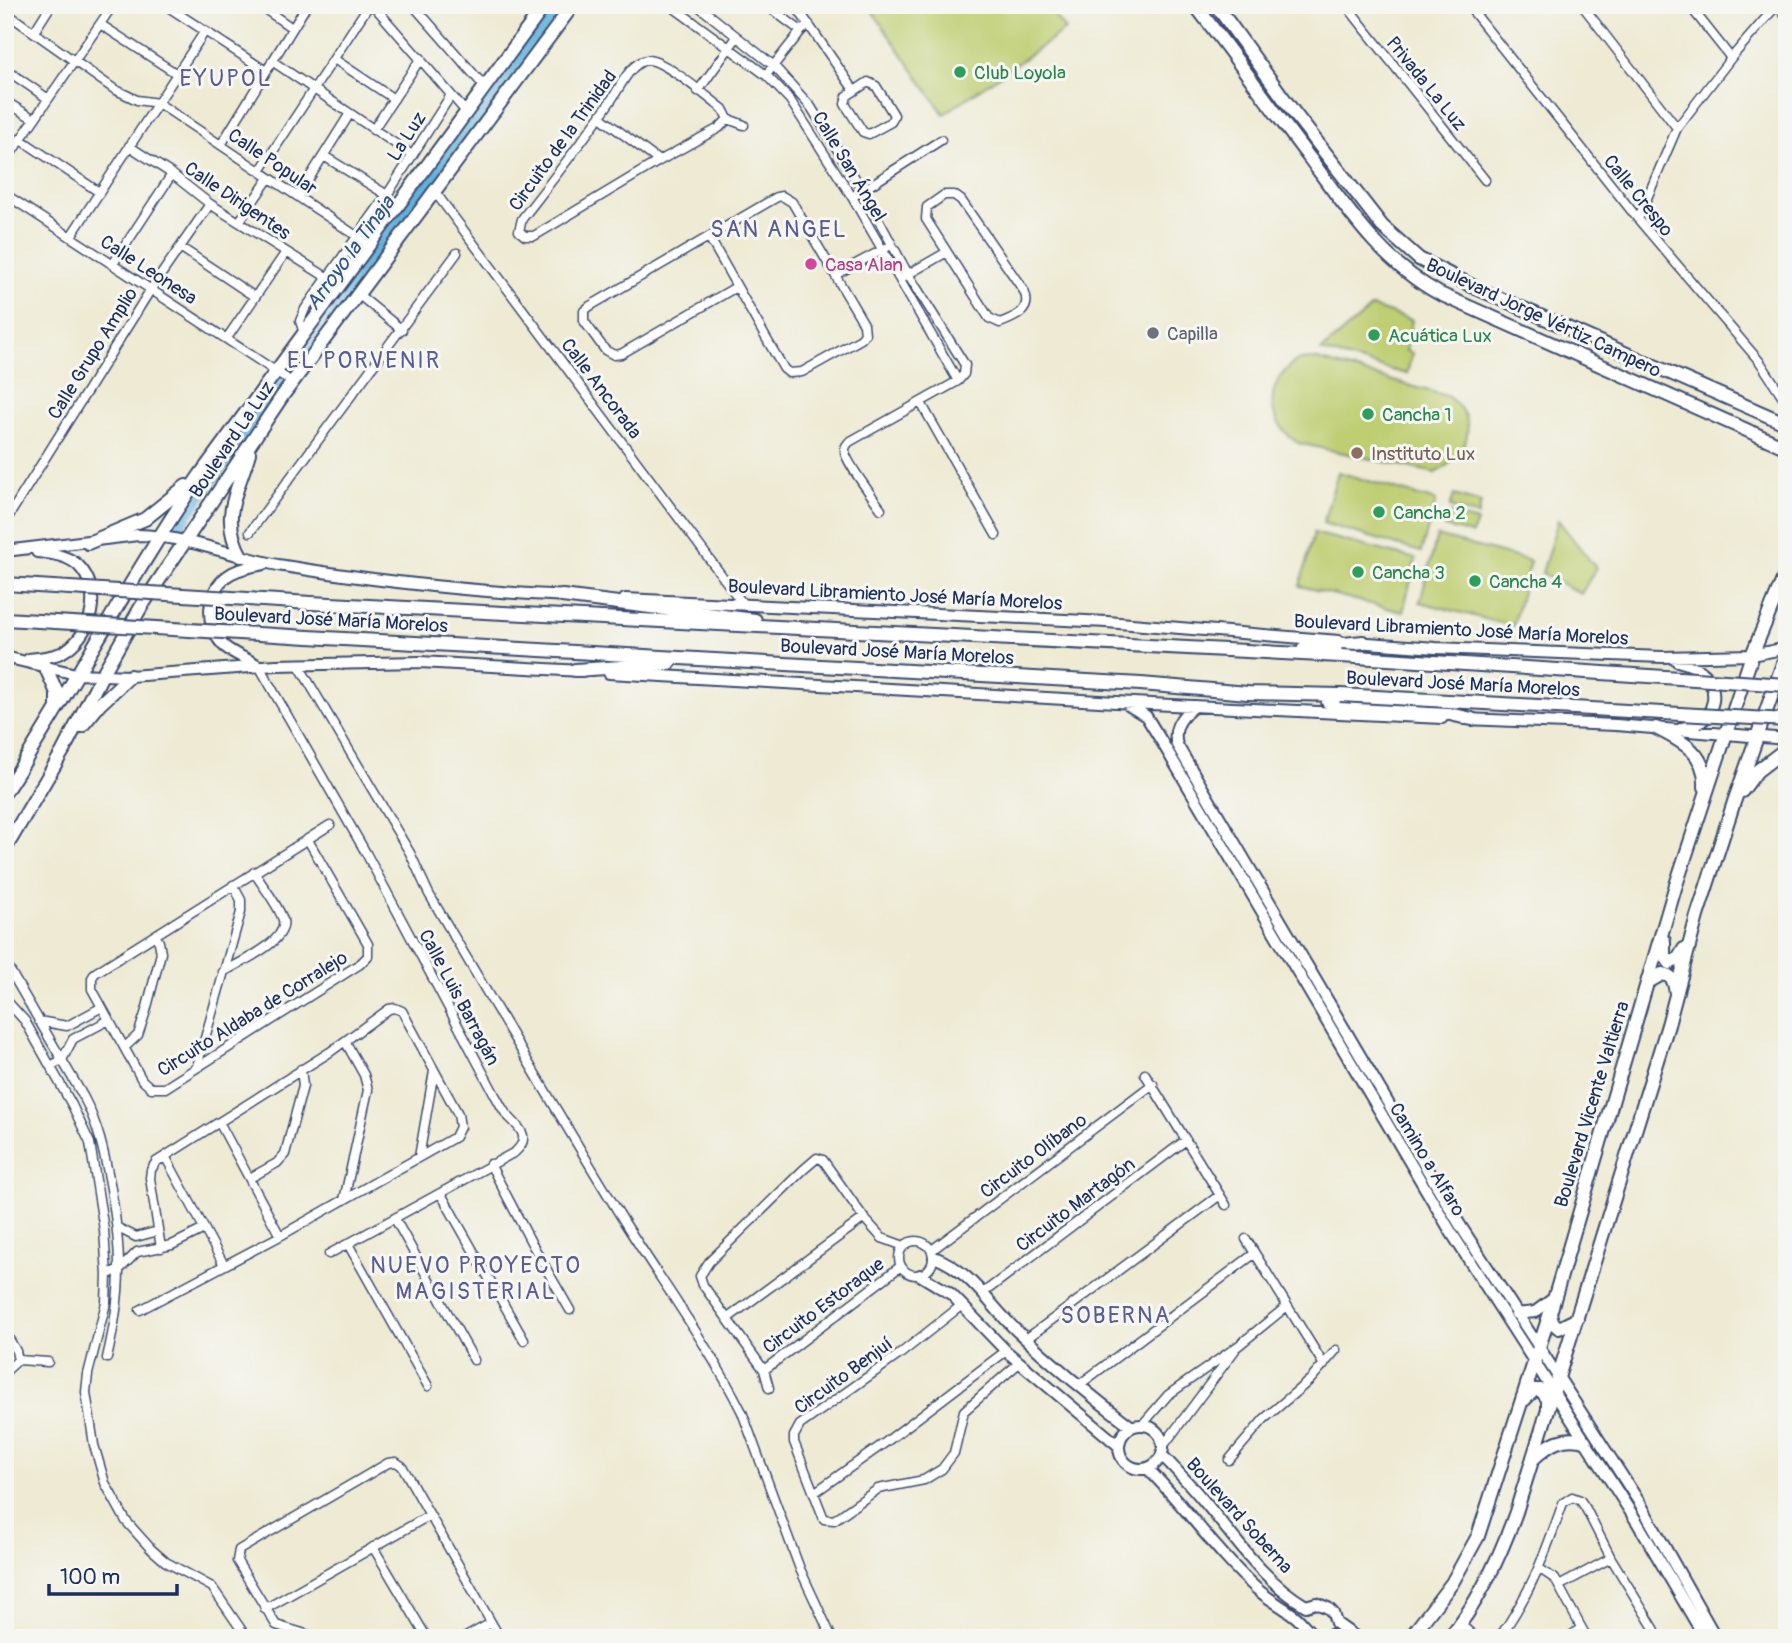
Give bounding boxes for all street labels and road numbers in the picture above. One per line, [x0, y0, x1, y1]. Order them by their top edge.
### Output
street label: Privada La Luz [1381, 32, 1472, 136]
street label: Circuito de la Trinidad [504, 65, 622, 216]
street label: La Luz [382, 107, 432, 166]
street label: Calle San Ángel [807, 107, 891, 226]
street label: Calle Popular [223, 123, 322, 201]
street label: Calle Crespo [1598, 150, 1678, 241]
street label: Calle Dirigentes [180, 156, 296, 245]
street label: Calle Leonesa [96, 230, 202, 310]
street label: Boulevard Jorge Vértiz Campero [1422, 253, 1665, 383]
street label: Calle Grupo Amplio [43, 283, 143, 424]
street label: Calle Ancorada [556, 334, 647, 444]
street label: Boulevard La Luz [184, 377, 280, 502]
street label: Boulevard Libramiento José María Morelos [727, 574, 1063, 616]
street label: Boulevard José María Morelos [213, 602, 449, 638]
street label: Boulevard Libramiento José María Morelos [1293, 609, 1629, 651]
street label: Boulevard José María Morelos [779, 634, 1015, 670]
street label: Boulevard José María Morelos [1345, 666, 1581, 702]
street label: Calle Luis Barragán [413, 925, 505, 1070]
street label: Circuito Aldaba de Corralejo [153, 946, 352, 1082]
street label: Boulevard Vicente Valtierra [1549, 998, 1635, 1210]
street label: Camino a Alfaro [1384, 1098, 1470, 1221]
street label: Circuito Olíbano [976, 1108, 1092, 1204]
street label: Circuito Martagón [1011, 1152, 1140, 1257]
street label: Circuito Estoraque [758, 1252, 890, 1359]
street label: Circuito Benjuí [790, 1332, 897, 1420]
street label: Boulevard Soberna [1181, 1453, 1298, 1579]

